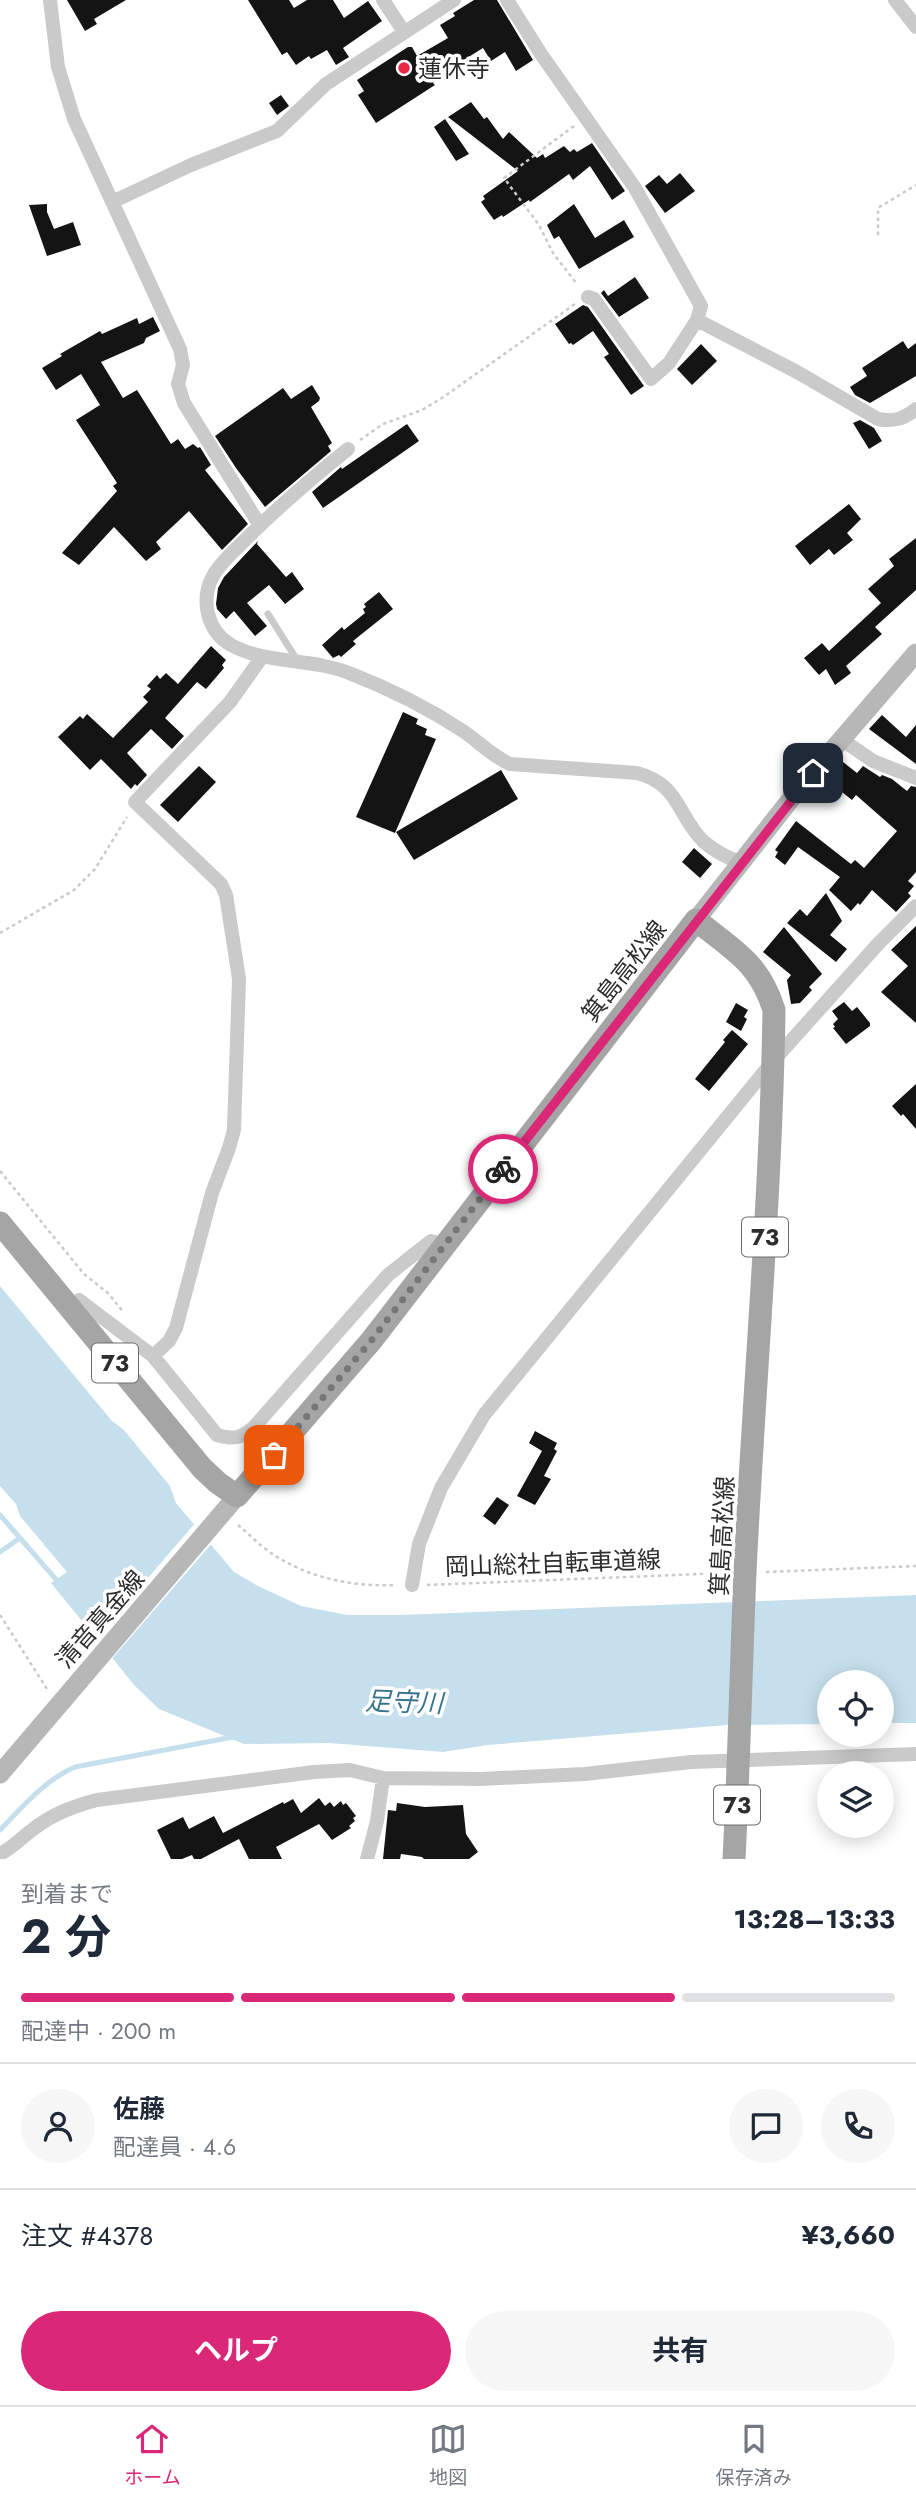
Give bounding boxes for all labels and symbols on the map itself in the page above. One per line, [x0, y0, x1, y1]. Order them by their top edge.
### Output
place label: 蓮休寺 [418, 51, 490, 86]
marker: 蓮休寺 [396, 60, 412, 76]
pin [783, 743, 843, 803]
street label: 箕島高松線 [573, 913, 675, 1029]
courier [468, 1134, 538, 1204]
road number: 73 [742, 1218, 788, 1256]
road number: 73 [92, 1344, 138, 1382]
pin [244, 1425, 304, 1485]
street label: 箕島高松線 [701, 1475, 743, 1597]
street label: 岡山総社自転車道線 [444, 1542, 662, 1584]
street label: 清音真金線 [47, 1562, 153, 1676]
water label: 足守川 [364, 1682, 447, 1722]
road number: 73 [714, 1786, 760, 1824]

